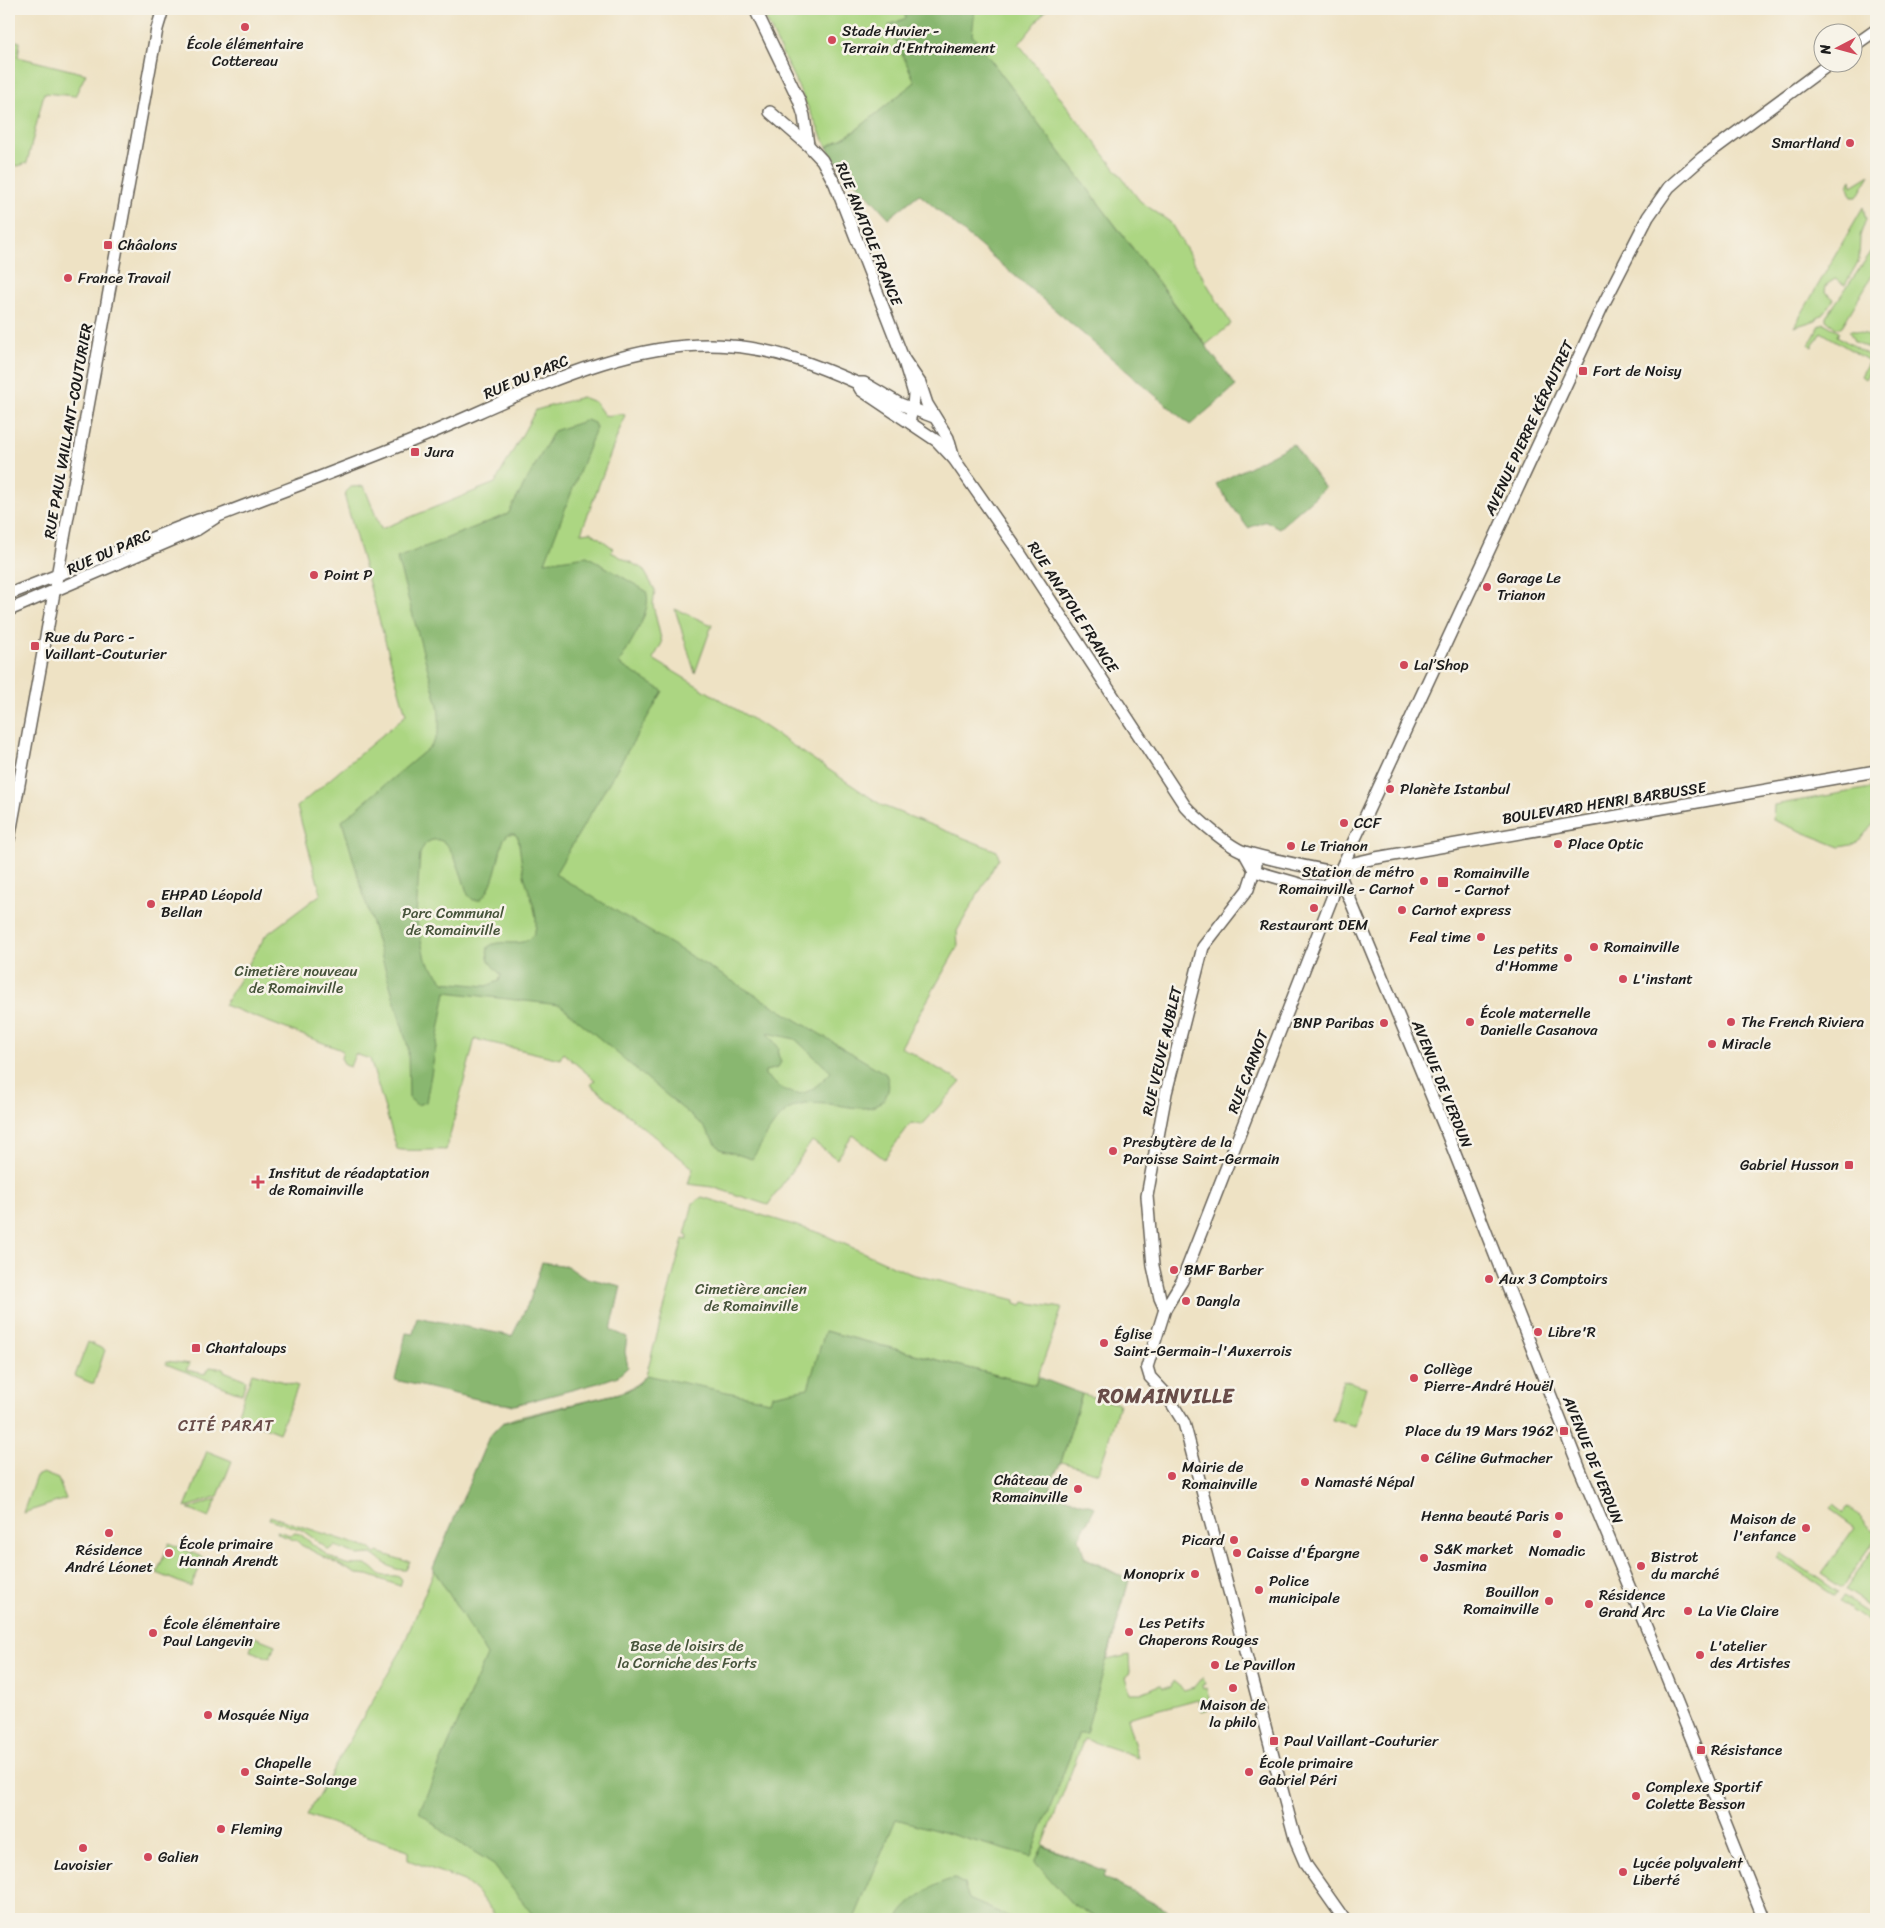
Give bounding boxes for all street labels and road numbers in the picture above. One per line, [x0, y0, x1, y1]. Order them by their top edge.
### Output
street label: RUE ANATOLE FRANCE [828, 158, 910, 311]
street label: RUE PAUL VAILLANT-COUTURIER [36, 321, 100, 541]
street label: AVENUE PIERRE KÉRAUTRET [1477, 335, 1582, 521]
street label: RUE DU PARC [479, 347, 573, 407]
street label: RUE DU PARC [62, 521, 156, 582]
street label: RUE ANATOLE FRANCE [1021, 536, 1126, 680]
street label: BOULEVARD HENRI BARBUSSE [1500, 774, 1709, 832]
street label: RUE VEUVE AUBLET [1135, 983, 1190, 1118]
street label: AVENUE DE VERDUN [1404, 1015, 1480, 1153]
street label: RUE CARNOT [1220, 1026, 1276, 1117]
street label: AVENUE DE VERDUN [1555, 1391, 1631, 1529]

